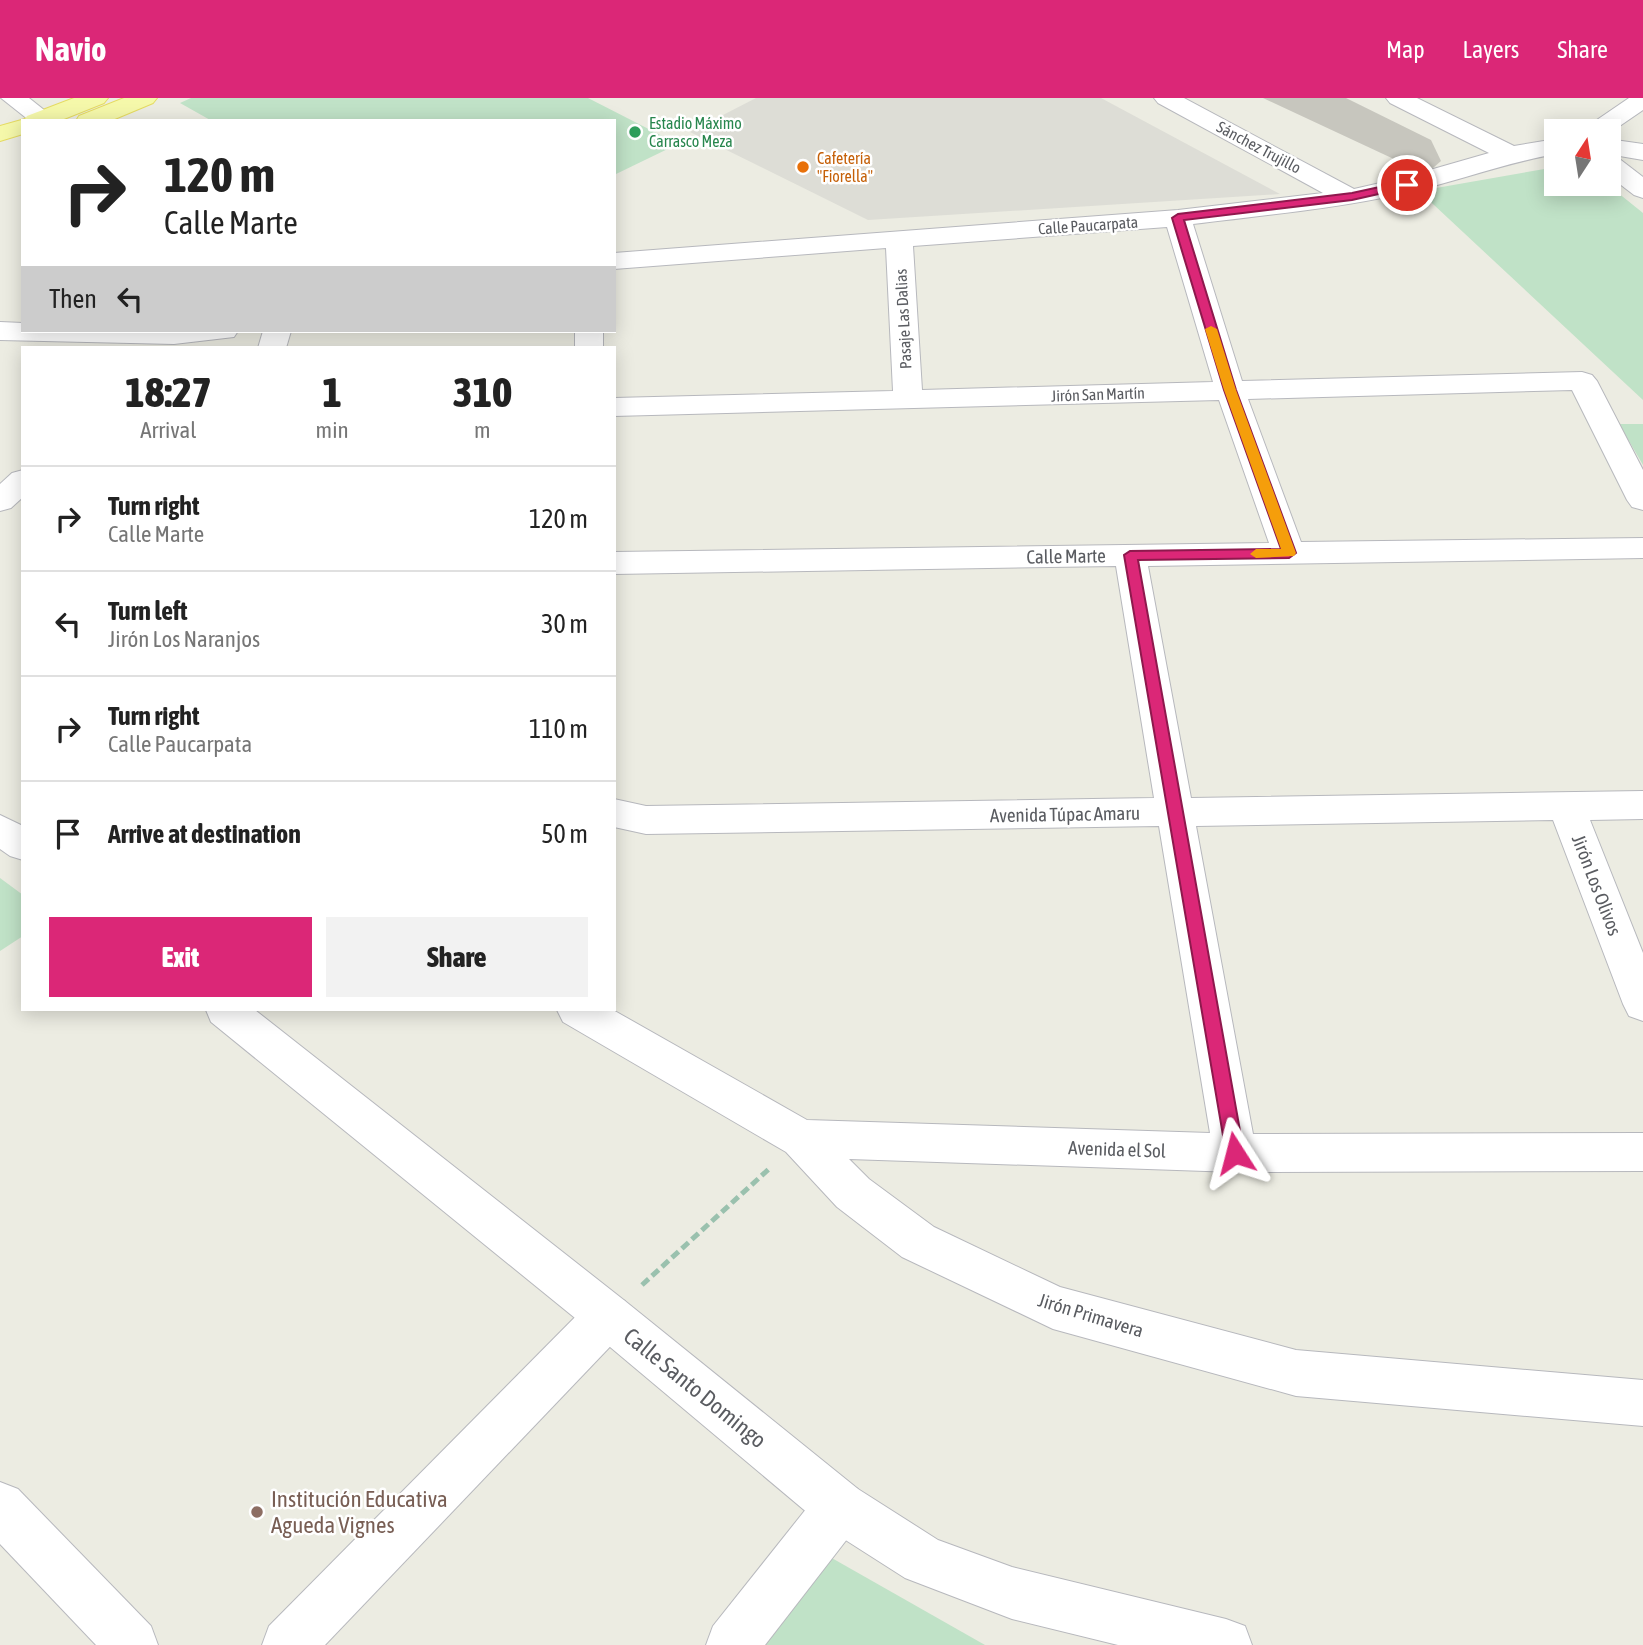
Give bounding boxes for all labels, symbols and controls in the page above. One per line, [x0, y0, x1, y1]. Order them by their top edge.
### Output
text: Navio [35, 30, 107, 68]
text: Map [1386, 36, 1425, 63]
text: Layers [1463, 36, 1519, 63]
text: Share [1557, 36, 1608, 63]
place label: Estadio Máximo Carrasco Meza [649, 114, 742, 150]
street label: Sánchez Trujillo [1213, 117, 1304, 178]
north arrow [1544, 119, 1620, 196]
map controls [1544, 119, 1621, 196]
marker: Estadio Máximo Carrasco Meza [627, 124, 643, 140]
text: 120 m [164, 146, 275, 202]
icon: right [49, 147, 140, 238]
place label: Cafetería "Fiorella" [817, 149, 873, 185]
pin [1377, 155, 1437, 215]
marker: Cafetería "Fiorella" [795, 159, 811, 175]
icon: arrive [1388, 166, 1426, 204]
text: Calle Marte [164, 204, 298, 241]
street label: Calle Paucarpata [1037, 213, 1139, 238]
street label: Pasaje Las Dalias [891, 268, 916, 369]
icon: left [111, 280, 149, 318]
text: Then [49, 284, 97, 314]
text: 18:27 [125, 368, 212, 416]
text: 1 [322, 368, 342, 416]
text: 310 [453, 368, 512, 416]
street label: Jirón San Martín [1051, 383, 1145, 405]
text: Arrival [140, 417, 196, 443]
text: min [316, 417, 349, 443]
text: m [474, 417, 491, 443]
text: Turn right [108, 491, 199, 521]
icon: right [49, 500, 87, 538]
text: 120 m [529, 504, 588, 534]
text: Calle Marte [108, 521, 204, 547]
street label: Calle Marte [1026, 544, 1106, 568]
text: Turn left [108, 596, 188, 626]
icon: left [49, 605, 87, 643]
text: 30 m [541, 609, 588, 639]
text: Jirón Los Naranjos [108, 626, 260, 652]
text: Turn right [108, 701, 199, 731]
icon: right [49, 710, 87, 748]
text: 110 m [529, 714, 588, 744]
text: Calle Paucarpata [108, 731, 252, 757]
street label: Avenida Túpac Amaru [990, 802, 1140, 826]
icon: arrive [49, 815, 87, 853]
text: Arrive at destination [108, 819, 301, 849]
text: 50 m [541, 819, 588, 849]
street label: Jirón Los Olivos [1568, 831, 1626, 939]
button: Exit [49, 917, 312, 997]
button: Share [326, 917, 588, 997]
position arrow [1198, 1116, 1272, 1190]
street label: Avenida el Sol [1068, 1136, 1166, 1162]
street label: Jirón Primavera [1036, 1289, 1146, 1341]
street label: Calle Santo Domingo [619, 1323, 771, 1453]
place label: Institución Educativa Agueda Vignes [271, 1486, 448, 1538]
marker: Institución Educativa Agueda Vignes [249, 1504, 265, 1520]

